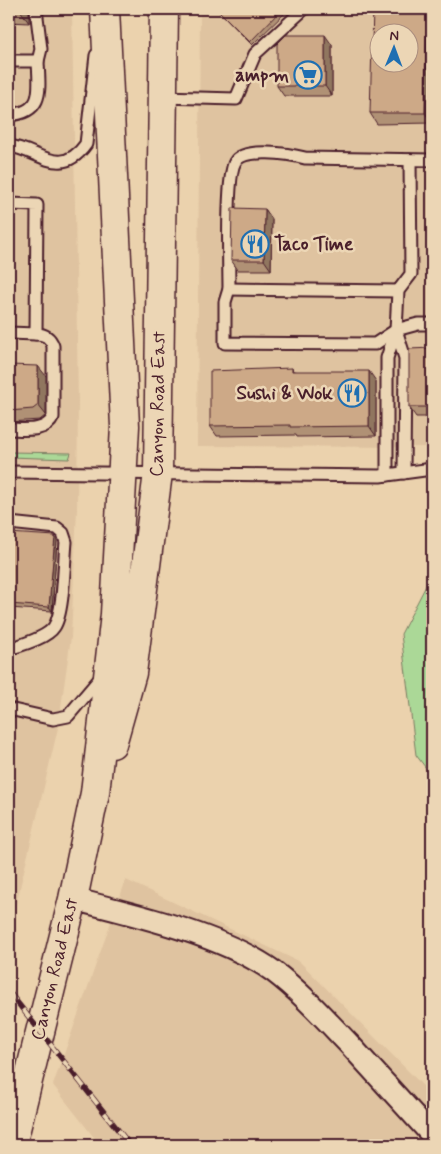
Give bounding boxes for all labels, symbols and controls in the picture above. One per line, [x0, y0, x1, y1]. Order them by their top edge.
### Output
north arrow [368, 22, 418, 72]
text: N [389, 27, 399, 45]
supermarket icon: ampm [293, 60, 323, 90]
place label: ampm [235, 63, 289, 88]
restaurant icon: Taco Time [240, 229, 270, 259]
place label: Taco Time [274, 232, 354, 257]
street label: Canyon Road East [144, 331, 172, 477]
restaurant icon: Sushi & Wok [337, 378, 367, 408]
place label: Sushi & Wok [237, 381, 333, 406]
street label: Canyon Road East [25, 895, 85, 1043]

